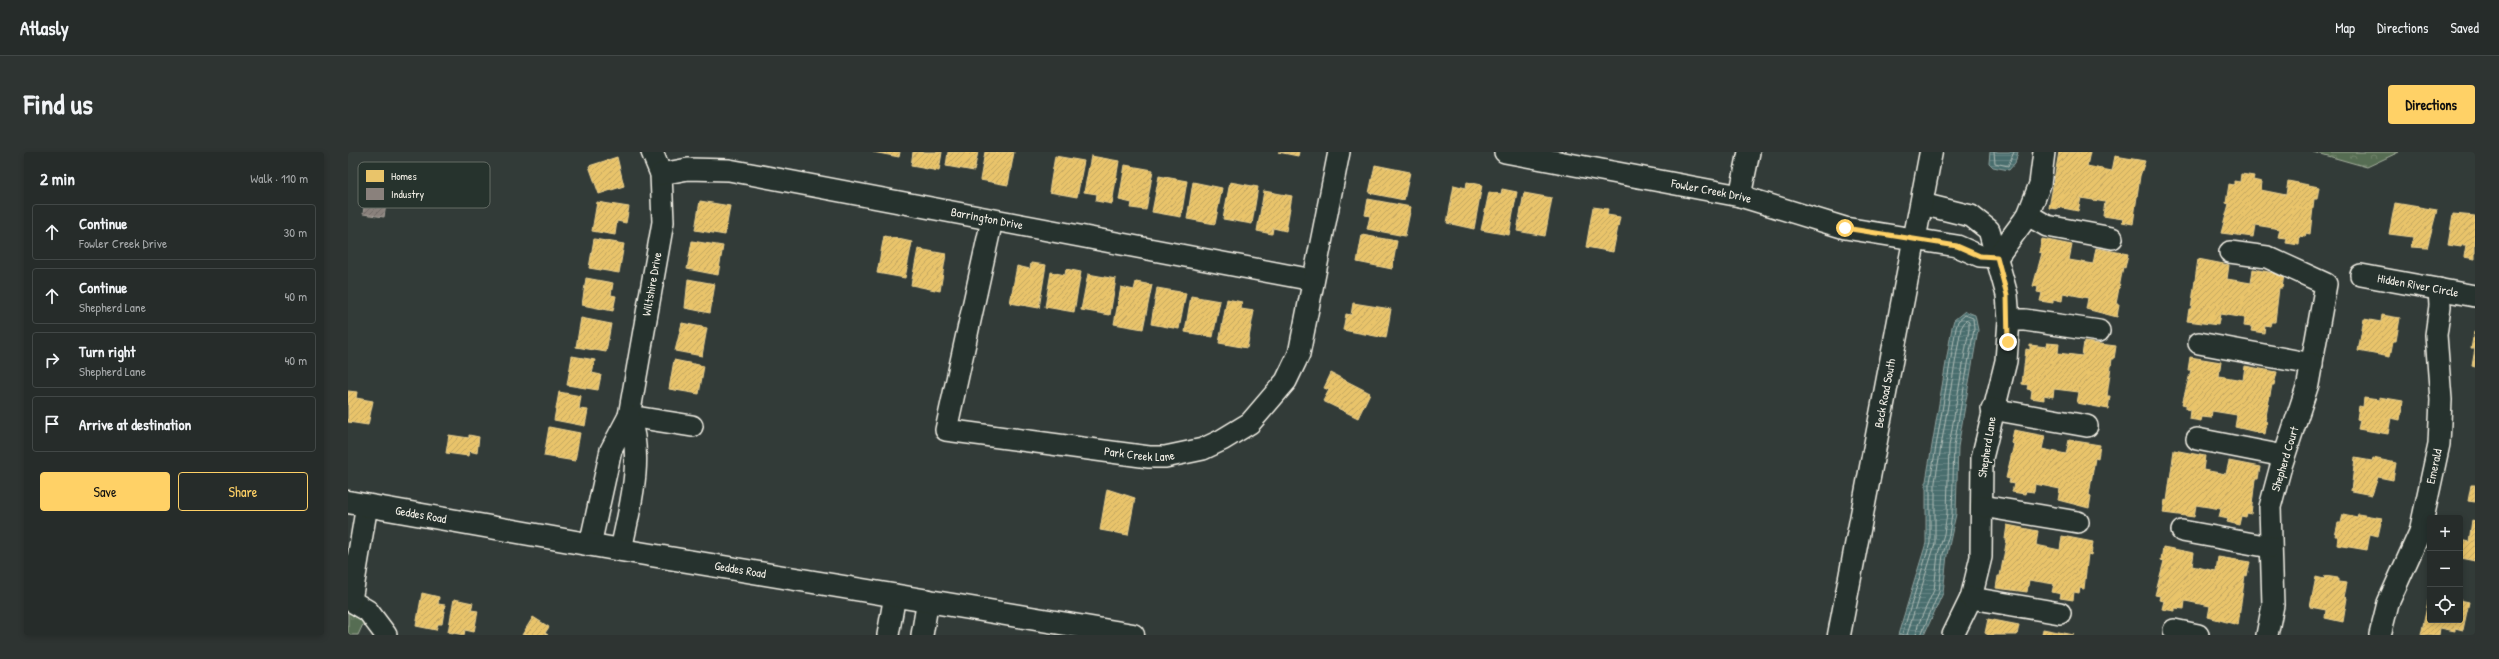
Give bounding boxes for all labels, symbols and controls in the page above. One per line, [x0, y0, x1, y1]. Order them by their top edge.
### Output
text: Atlasly [20, 15, 69, 41]
text: Map [2335, 18, 2355, 37]
text: Directions [2377, 18, 2428, 37]
text: Saved [2450, 18, 2479, 37]
text: Find us [24, 85, 93, 123]
button: Directions [2388, 85, 2475, 124]
legend [358, 162, 490, 208]
text: 2 min [40, 167, 75, 190]
text: Walk · 110 m [250, 169, 308, 187]
text: Homes [391, 169, 417, 183]
street label: Fowler Creek Drive [1669, 174, 1754, 207]
text: Industry [391, 187, 425, 201]
street label: Barrington Drive [949, 203, 1025, 233]
text: Continue [79, 213, 127, 234]
route start [1836, 219, 1854, 237]
icon: ahead [41, 221, 63, 243]
text: 30 m [284, 223, 307, 241]
text: Fowler Creek Drive [79, 234, 167, 252]
street label: Wiltshire Drive [638, 250, 666, 317]
street label: Hidden River Circle [2376, 269, 2460, 301]
text: Continue [79, 277, 127, 298]
icon: ahead [41, 285, 63, 307]
text: 40 m [284, 287, 307, 305]
text: Shepherd Lane [79, 298, 146, 316]
route end [1999, 333, 2017, 351]
text: Turn right [79, 341, 135, 362]
icon: right [41, 349, 63, 371]
text: 40 m [284, 351, 307, 369]
street label: Beck Road South [1870, 357, 1899, 429]
text: Shepherd Lane [79, 362, 146, 380]
icon: arrive [41, 413, 63, 435]
text: Arrive at destination [79, 414, 191, 435]
street label: Shepherd Lane [1973, 415, 2000, 479]
street label: Shepherd Court [2267, 423, 2303, 494]
street label: Park Creek Lane [1103, 442, 1176, 465]
street label: Emerald [2422, 447, 2446, 485]
button: Save [40, 472, 170, 511]
button: Share [178, 472, 308, 511]
street label: Geddes Road [394, 501, 448, 527]
map controls [2427, 515, 2463, 623]
button: + [2427, 515, 2463, 551]
button: − [2427, 551, 2463, 587]
street label: Geddes Road [713, 557, 768, 582]
button: locate [2427, 587, 2463, 623]

